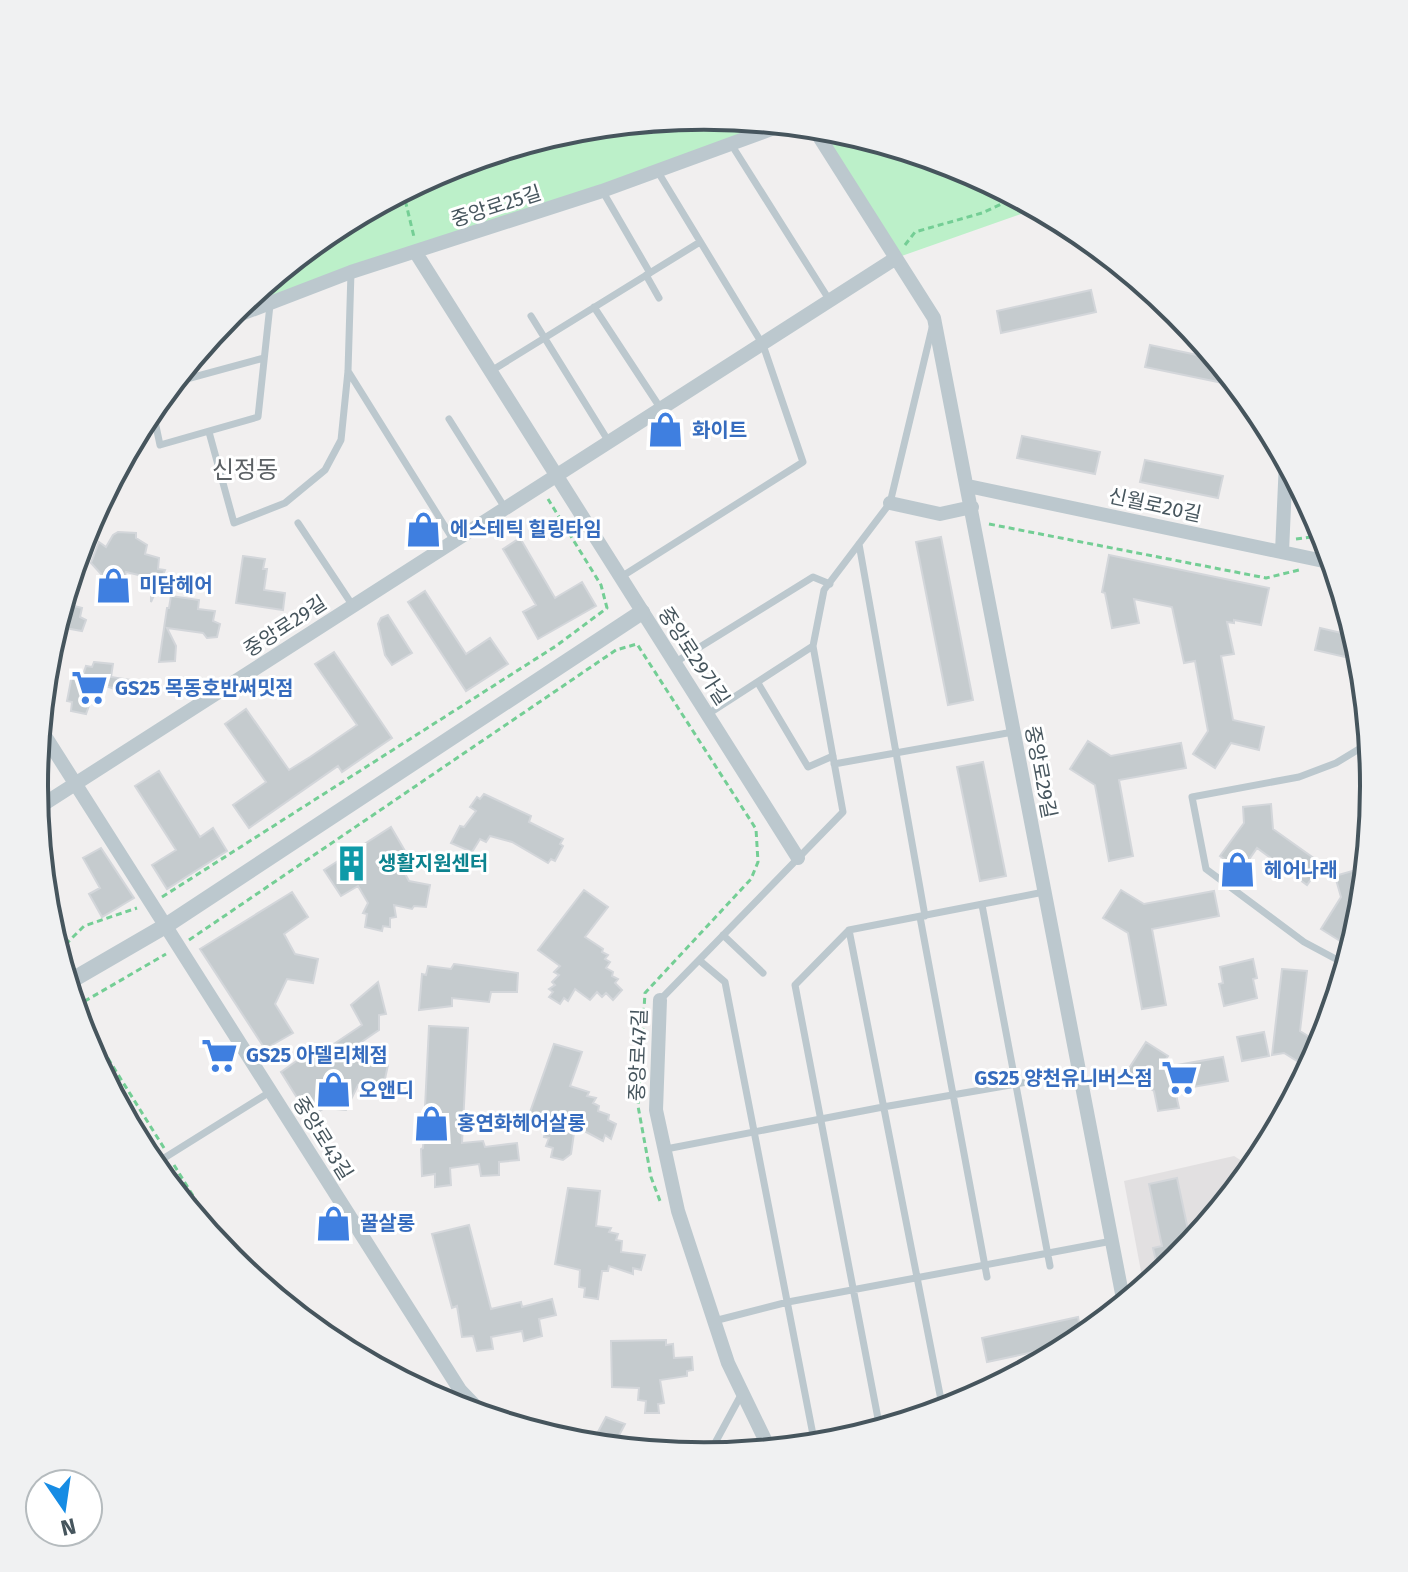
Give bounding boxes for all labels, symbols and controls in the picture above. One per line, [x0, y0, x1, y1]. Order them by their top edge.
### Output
street label: 중앙로25길 [448, 180, 544, 232]
shop icon: 화이트 [647, 411, 685, 449]
place label: 화이트 [692, 418, 747, 442]
district label: 신정동 [212, 456, 278, 484]
street label: 신월로20길 [1106, 483, 1204, 527]
shop icon: 에스테틱 힐링타임 [405, 510, 443, 548]
place label: 에스테틱 힐링타임 [450, 517, 602, 541]
shop icon: 미담헤어 [94, 566, 132, 604]
place label: 미담헤어 [139, 573, 213, 597]
street label: 중앙로29길 [239, 590, 331, 662]
street label: 중앙로29가길 [653, 602, 735, 710]
supermarket icon: GS25 목동호반써밋점 [70, 669, 108, 707]
place label: GS25 목동호반써밋점 [115, 676, 294, 700]
street label: 중앙로29길 [1020, 724, 1062, 820]
building icon: 생활지원센터 [333, 844, 371, 882]
place label: 생활지원센터 [378, 851, 488, 875]
shop icon: 헤어나래 [1219, 851, 1257, 889]
place label: 헤어나래 [1264, 858, 1338, 882]
street label: 중앙로47길 [624, 1008, 652, 1102]
supermarket icon: GS25 아델리체점 [201, 1036, 239, 1074]
place label: GS25 아델리체점 [246, 1043, 388, 1067]
supermarket icon: GS25 양천유니버스점 [1160, 1059, 1198, 1097]
place label: GS25 양천유니버스점 [974, 1066, 1153, 1090]
shop icon: 오앤디 [314, 1071, 352, 1109]
place label: 오앤디 [359, 1078, 414, 1102]
street label: 중앙로43길 [288, 1092, 358, 1184]
shop icon: 홍연화헤어살롱 [412, 1104, 450, 1142]
place label: 홍연화헤어살롱 [457, 1111, 586, 1135]
shop icon: 꿀살롱 [315, 1204, 353, 1242]
place label: 꿀살롱 [360, 1211, 415, 1235]
north arrow [24, 1468, 104, 1548]
text: N [58, 1512, 79, 1542]

